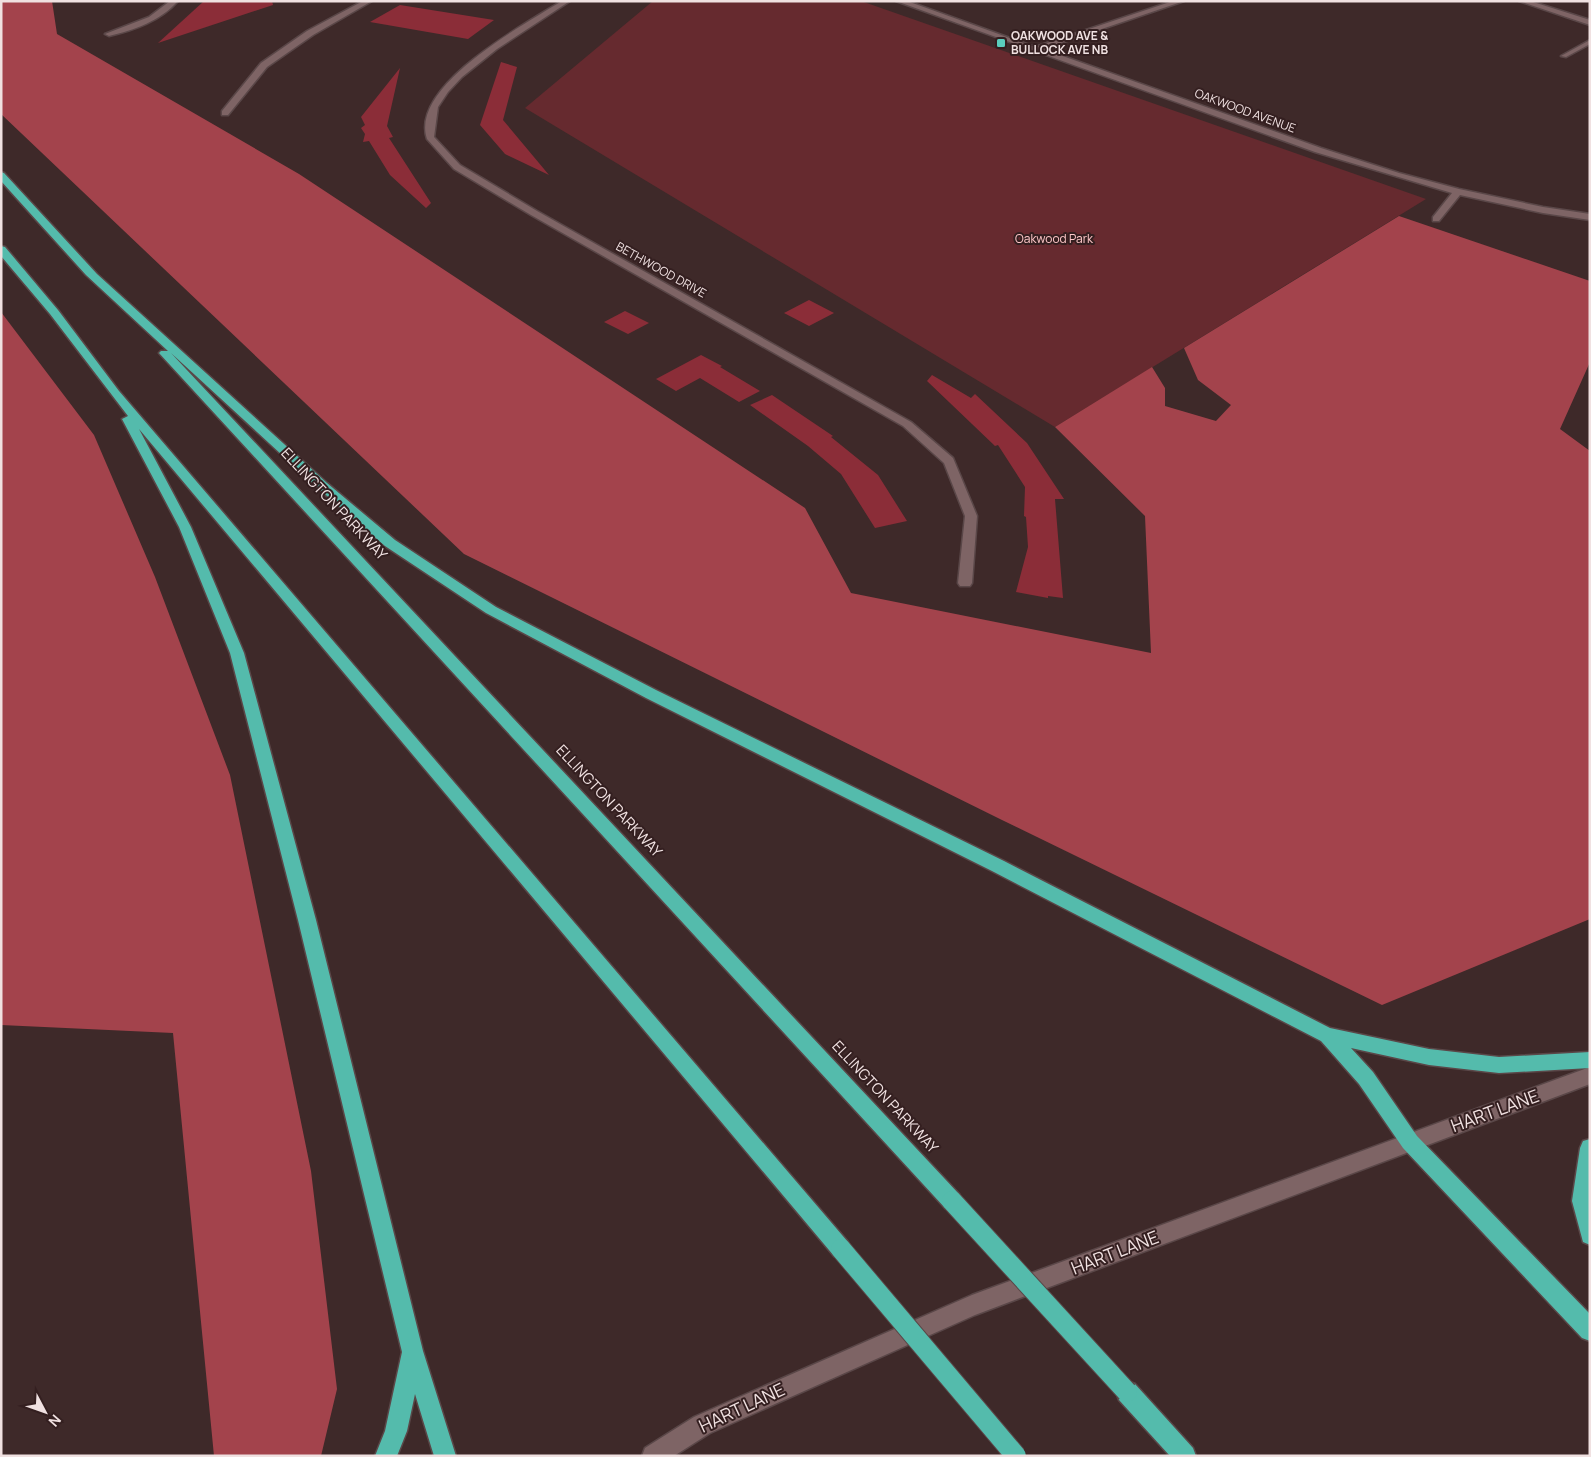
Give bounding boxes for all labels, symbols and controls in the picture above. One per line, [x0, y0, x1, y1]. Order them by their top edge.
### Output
place label: OAKWOOD AVE & BULLOCK AVE NB [1011, 27, 1108, 58]
marker: OAKWOOD AVE & BULLOCK AVE NB [995, 37, 1007, 49]
street label: OAKWOOD AVENUE [1192, 84, 1298, 137]
park label: Oakwood Park [1015, 230, 1094, 247]
street label: BETHWOOD DRIVE [613, 238, 710, 302]
street label: ELLINGTON PARKWAY [277, 443, 393, 565]
street label: ELLINGTON PARKWAY [552, 740, 668, 862]
street label: ELLINGTON PARKWAY [828, 1036, 944, 1158]
street label: HART LANE [1447, 1083, 1542, 1137]
street label: HART LANE [1067, 1224, 1162, 1280]
street label: HART LANE [695, 1377, 788, 1437]
north arrow [20, 1387, 70, 1437]
text: N [45, 1411, 66, 1431]

